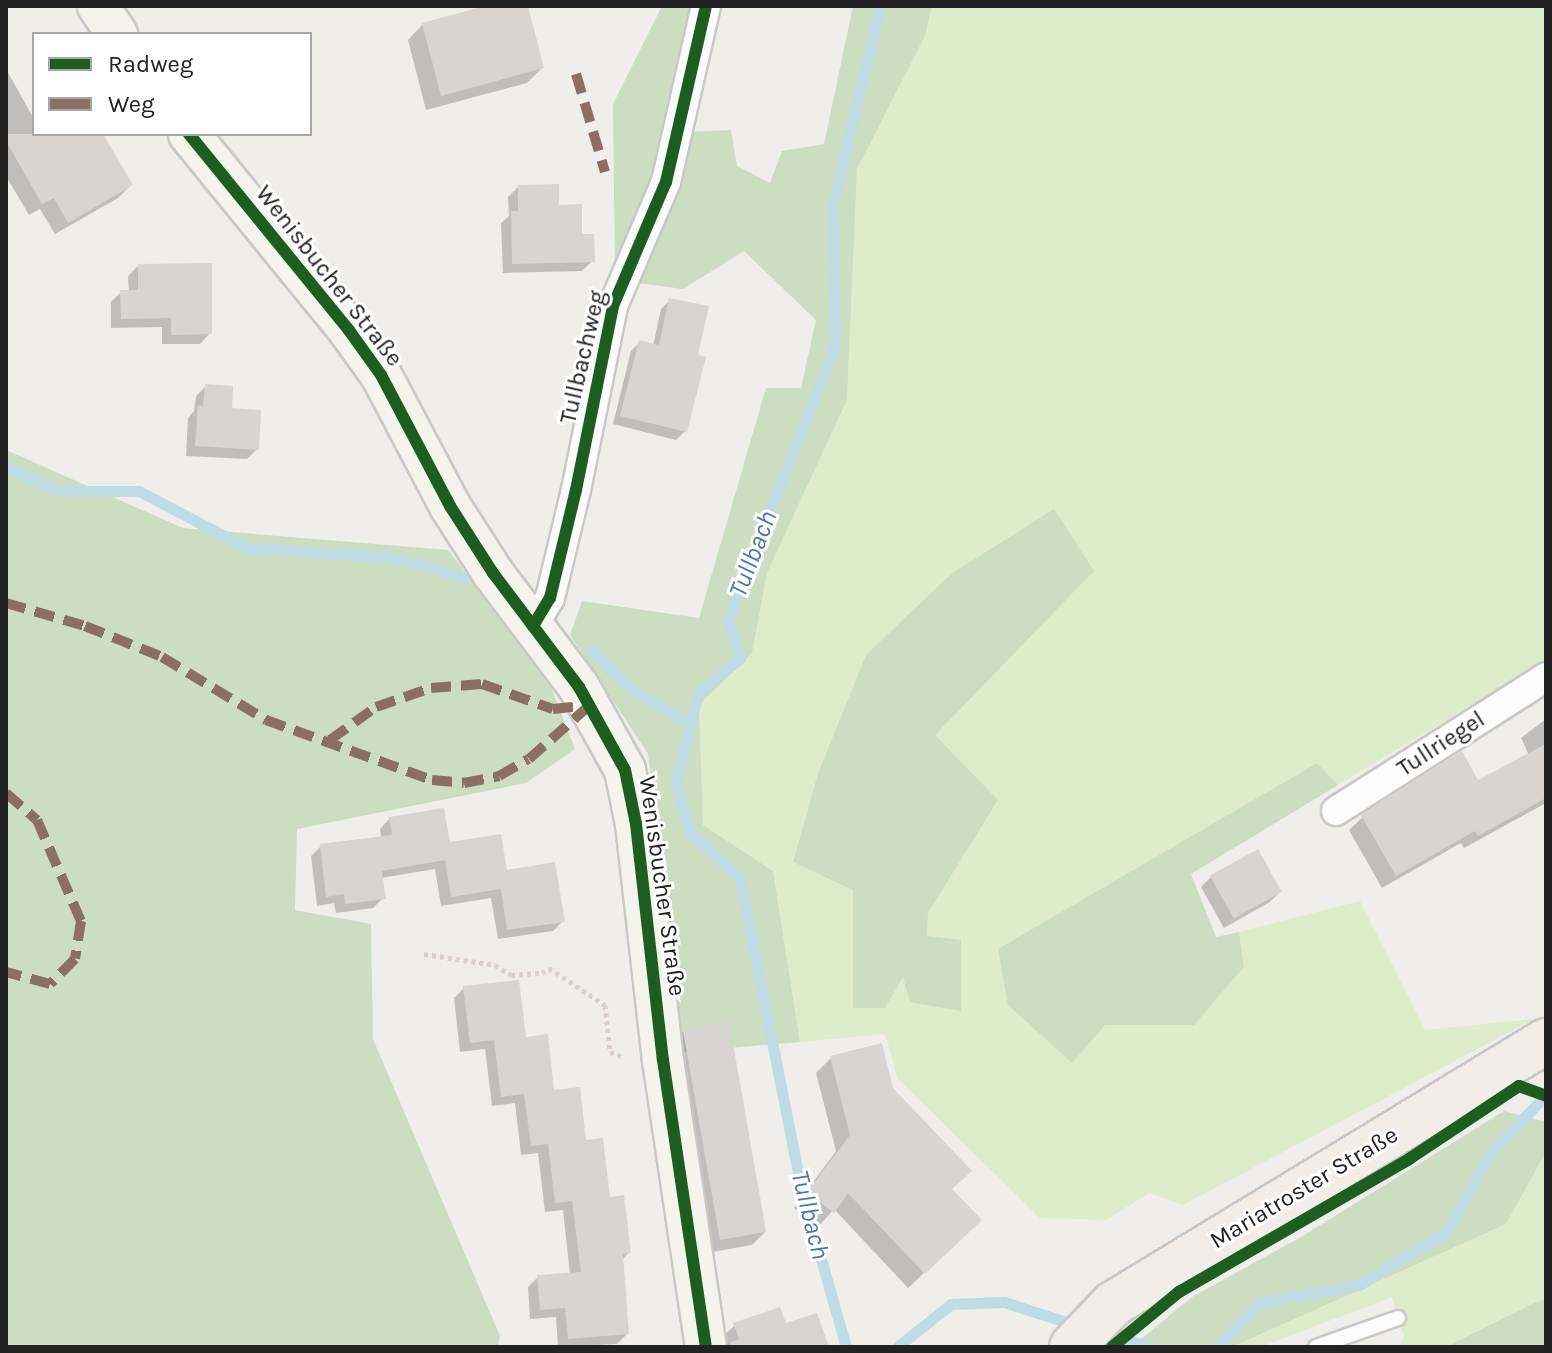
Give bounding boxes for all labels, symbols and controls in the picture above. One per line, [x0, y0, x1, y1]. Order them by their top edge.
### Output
legend [32, 32, 312, 136]
text: Radweg [108, 50, 193, 78]
text: Weg [108, 90, 155, 118]
street label: Wenisbucher Straße [249, 180, 409, 372]
street label: Tullbachweg [554, 288, 612, 426]
water label: Tullbach [722, 506, 784, 602]
street label: Tullriegel [1392, 705, 1490, 783]
street label: Wenisbucher Straße [632, 774, 692, 998]
street label: Mariatroster Straße [1205, 1120, 1403, 1256]
water label: Tullbach [784, 1167, 836, 1263]

